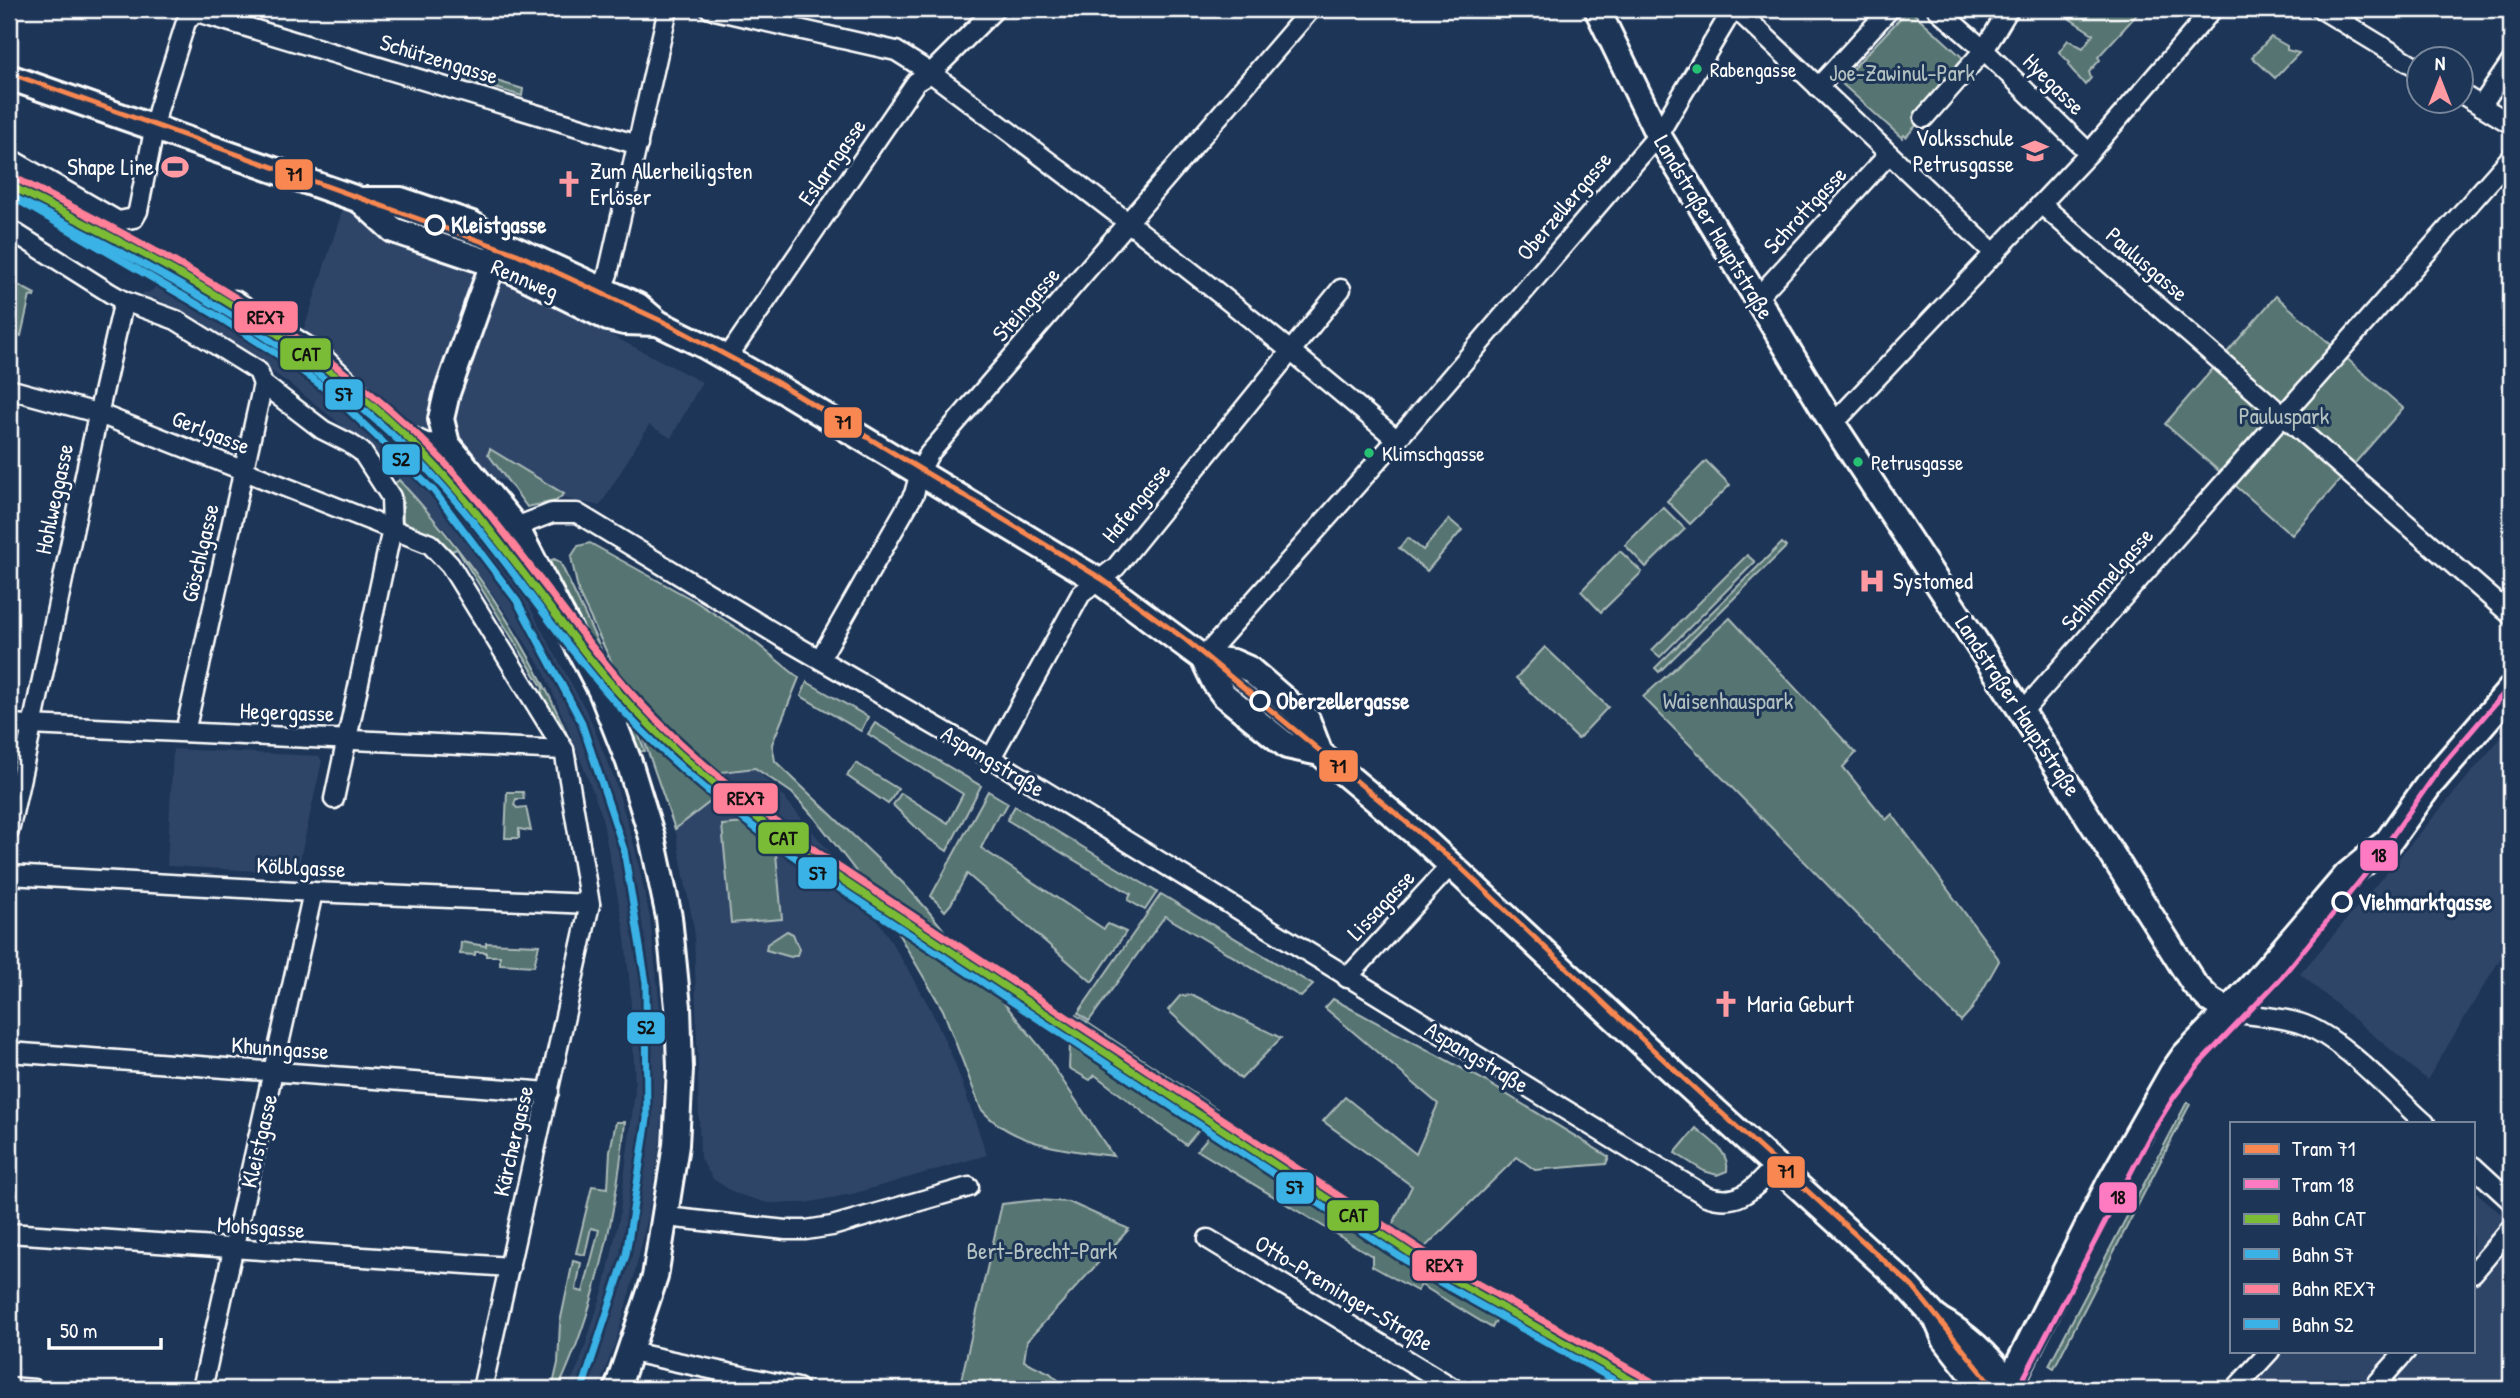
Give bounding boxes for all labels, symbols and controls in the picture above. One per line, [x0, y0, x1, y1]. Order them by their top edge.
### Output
street label: Schützengasse [376, 26, 502, 91]
street label: Hyegasse [2017, 46, 2092, 121]
north arrow [2404, 46, 2474, 116]
text: N [2435, 50, 2445, 76]
place label: Rabengasse [1710, 55, 1796, 84]
park label: Joe-Zawinul-Park [1829, 57, 1976, 88]
marker: Rabengasse [1690, 62, 1704, 76]
street label: Eslarngasse [790, 112, 873, 211]
place label: Volksschule Petrusgasse [1913, 122, 2014, 179]
street label: Landstraßer Hauptstraße [1647, 129, 1782, 325]
school or university icon: Volksschule Petrusgasse [2020, 136, 2050, 166]
street label: Oberzellergasse [1509, 145, 1618, 267]
place label: Shape Line [67, 151, 154, 182]
sports icon: Shape Line [160, 152, 190, 182]
place label: Zum Allerheiligsten Erlöser [590, 155, 753, 212]
line badge: 71 [274, 158, 314, 191]
street label: Schrottgasse [1756, 159, 1853, 260]
text: 71 [285, 161, 302, 187]
church icon: Zum Allerheiligsten Erlöser [554, 169, 584, 199]
place label: Kleistgasse [451, 209, 547, 241]
marker: Kleistgasse [425, 215, 445, 235]
street label: Paulusgasse [2100, 219, 2195, 308]
street label: Rennweg [487, 251, 564, 307]
street label: Steingasse [985, 260, 1067, 348]
line badge: REX7 [233, 300, 299, 334]
text: REX7 [247, 304, 285, 330]
line badge: CAT [279, 337, 332, 371]
text: CAT [292, 341, 321, 367]
line badge: S7 [324, 378, 364, 411]
text: S7 [335, 381, 353, 407]
park label: Pauluspark [2239, 400, 2330, 431]
street label: Gerlgasse [168, 402, 255, 461]
line badge: 71 [823, 406, 863, 439]
text: 71 [834, 409, 851, 435]
place label: Klimschgasse [1382, 439, 1485, 468]
street label: Hohlweggasse [27, 441, 80, 557]
line badge: S2 [381, 443, 421, 476]
text: S2 [392, 446, 410, 472]
marker: Klimschgasse [1362, 446, 1376, 460]
place label: Petrusgasse [1871, 448, 1963, 477]
marker: Petrusgasse [1851, 455, 1865, 469]
street label: Hafengasse [1094, 457, 1177, 549]
street label: Göschlgasse [173, 501, 226, 605]
street label: Schimmelgasse [2053, 521, 2160, 637]
place label: Systomed [1893, 565, 1973, 596]
hospital icon: Systomed [1857, 566, 1887, 596]
street label: Landstraßer Hauptstraße [1948, 609, 2089, 802]
place label: Oberzellergasse [1276, 685, 1410, 717]
park label: Waisenhauspark [1663, 685, 1794, 716]
marker: Oberzellergasse [1250, 691, 1270, 711]
street label: Hegergasse [239, 694, 335, 729]
street label: Aspangstraße [936, 718, 1051, 804]
line badge: 71 [1318, 749, 1359, 783]
text: 71 [1329, 753, 1346, 779]
line badge: REX7 [712, 782, 779, 815]
text: REX7 [727, 785, 765, 811]
line badge: CAT [757, 821, 810, 855]
text: CAT [769, 825, 798, 851]
line badge: 18 [2359, 839, 2399, 872]
text: 18 [2371, 842, 2387, 868]
street label: Kölblgasse [256, 849, 346, 884]
line badge: S7 [797, 856, 838, 890]
text: S7 [809, 860, 827, 886]
street label: Lissagasse [1340, 862, 1421, 947]
place label: Viehmarktgasse [2358, 886, 2493, 918]
marker: Viehmarktgasse [2332, 892, 2352, 912]
place label: Maria Geburt [1747, 988, 1855, 1019]
church icon: Maria Geburt [1711, 989, 1741, 1019]
line badge: S2 [626, 1011, 666, 1045]
text: S2 [637, 1014, 655, 1040]
street label: Aspangstraße [1420, 1014, 1535, 1100]
street label: Khunngasse [230, 1029, 330, 1066]
street label: Kärchergasse [485, 1083, 540, 1199]
street label: Kleistgasse [233, 1091, 284, 1191]
legend [2230, 1122, 2474, 1352]
text: Tram 71 [2292, 1134, 2355, 1163]
line badge: 71 [1766, 1155, 1806, 1189]
text: 71 [1777, 1158, 1794, 1184]
text: Tram 18 [2292, 1170, 2354, 1199]
line badge: S7 [1275, 1171, 1315, 1205]
text: S7 [1286, 1174, 1304, 1200]
line badge: 18 [2098, 1181, 2138, 1214]
text: 18 [2110, 1184, 2126, 1210]
line badge: CAT [1326, 1199, 1380, 1232]
text: CAT [1339, 1202, 1368, 1228]
text: Bahn CAT [2292, 1204, 2367, 1233]
street label: Mohsgasse [216, 1208, 306, 1245]
street label: Otto-Preminger-Straße [1249, 1227, 1439, 1358]
park label: Bert-Brecht-Park [967, 1235, 1118, 1266]
text: Bahn S7 [2292, 1240, 2354, 1269]
line badge: REX7 [1411, 1249, 1478, 1282]
text: REX7 [1426, 1252, 1464, 1278]
text: Bahn REX7 [2292, 1274, 2376, 1303]
scale bar [49, 1307, 161, 1351]
text: Bahn S2 [2292, 1310, 2354, 1339]
text: 50 m [60, 1316, 97, 1345]

